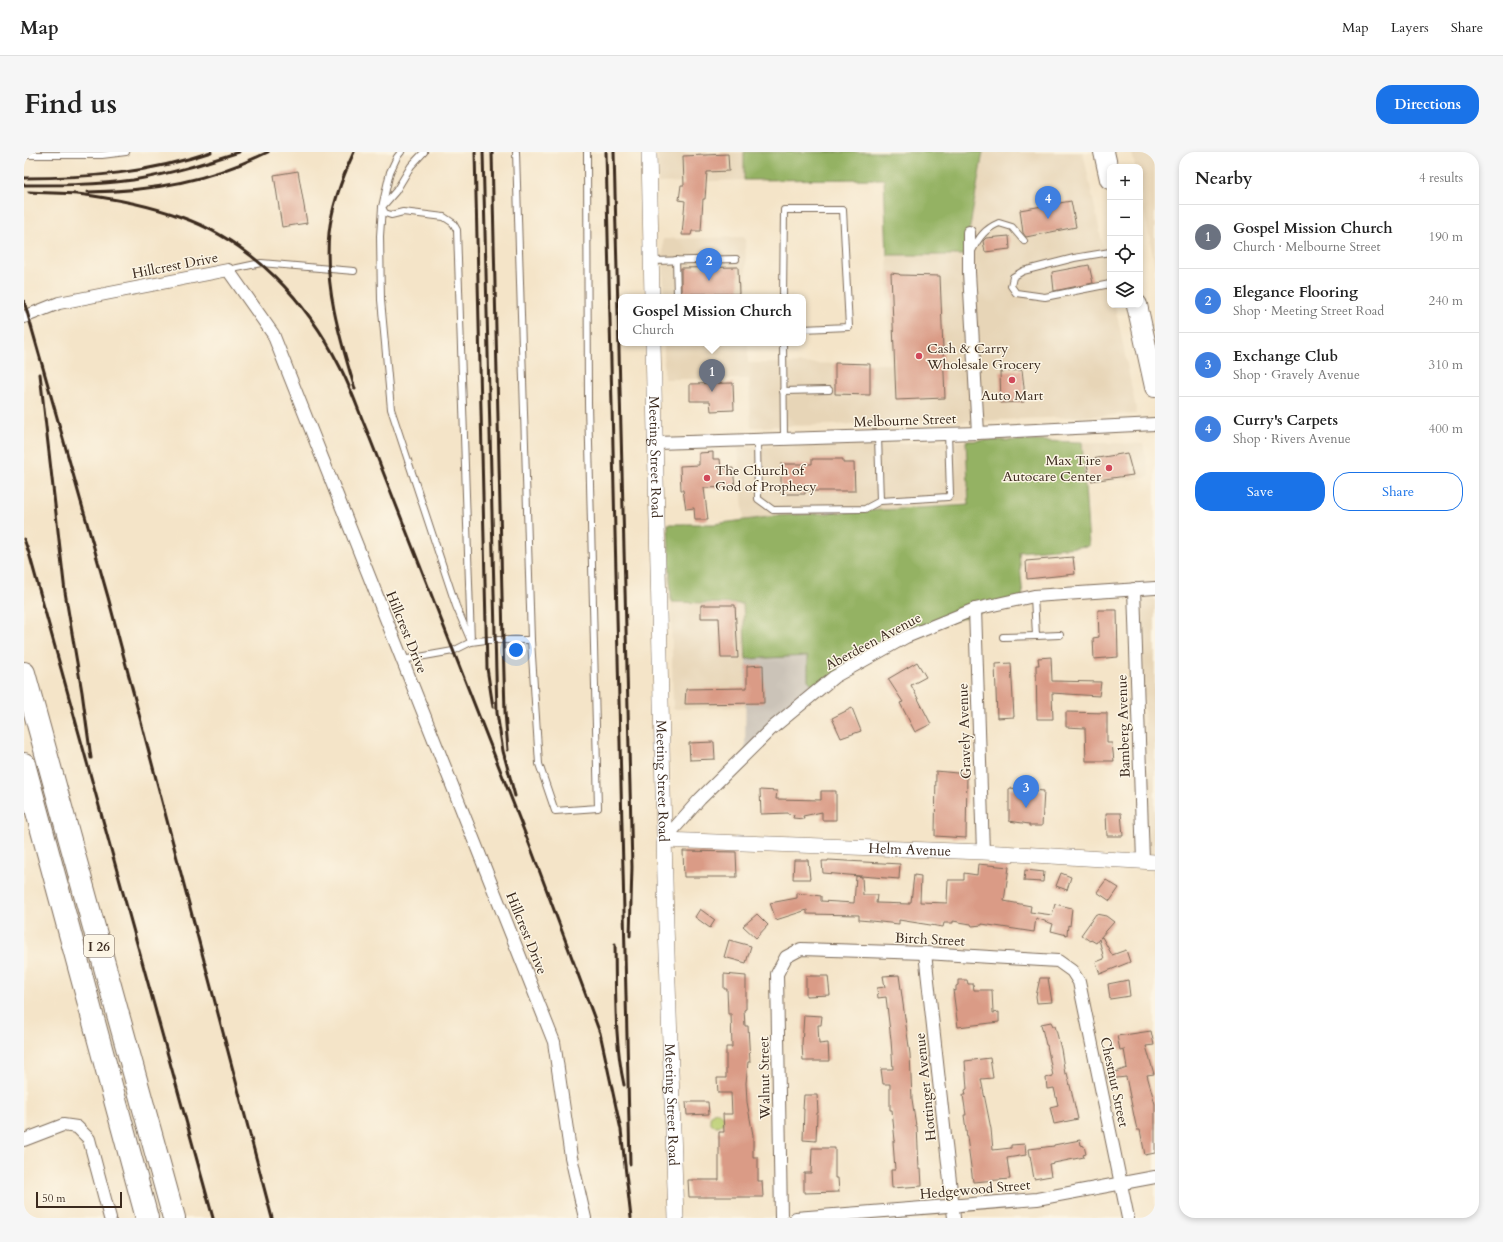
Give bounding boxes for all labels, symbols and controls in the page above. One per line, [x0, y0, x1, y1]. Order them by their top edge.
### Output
text: Map [20, 15, 59, 41]
text: Map [1342, 18, 1369, 37]
text: Layers [1391, 18, 1429, 37]
text: Share [1451, 18, 1483, 37]
text: Find us [24, 85, 117, 123]
button: Directions [1376, 85, 1479, 124]
map controls [1107, 164, 1143, 308]
button: + [1107, 164, 1143, 200]
text: Nearby [1195, 167, 1252, 190]
text: 4 results [1419, 169, 1463, 187]
pin: 4 [1035, 186, 1061, 219]
button: − [1107, 200, 1143, 236]
text: Gospel Mission Church [1233, 218, 1393, 238]
text: 1 [1205, 228, 1211, 246]
text: 190 m [1429, 228, 1463, 246]
button: locate [1107, 236, 1143, 272]
text: Church · Melbourne Street [1233, 238, 1381, 256]
street label: Hillcrest Drive [130, 248, 220, 283]
pin: 2 [696, 248, 722, 281]
button: layers [1107, 272, 1143, 308]
text: Elegance Flooring [1233, 282, 1358, 302]
text: 2 [1205, 292, 1211, 310]
text: 240 m [1429, 292, 1463, 310]
popup [618, 294, 806, 346]
text: Gospel Mission Church [632, 301, 792, 321]
text: Shop · Meeting Street Road [1233, 302, 1384, 320]
text: Church [632, 321, 674, 339]
place label: Cash & Carry Wholesale Grocery [926, 339, 1042, 374]
text: Exchange Club [1233, 346, 1338, 366]
marker: Cash & Carry Wholesale Grocery [914, 351, 924, 361]
text: 3 [1205, 356, 1211, 374]
text: 310 m [1429, 356, 1463, 374]
pin: 1 [699, 359, 725, 392]
text: Shop · Gravely Avenue [1233, 366, 1360, 384]
marker: Auto Mart [1007, 375, 1017, 385]
place label: Auto Mart [981, 386, 1044, 405]
street label: Meeting Street Road [644, 396, 666, 519]
street label: Melbourne Street [853, 409, 957, 432]
text: Curry's Carpets [1233, 410, 1338, 430]
text: 4 [1205, 420, 1211, 438]
text: 400 m [1429, 420, 1463, 438]
text: Shop · Rivers Avenue [1233, 430, 1351, 448]
place label: Max Tire Autocare Center [1003, 451, 1102, 486]
place label: The Church of God of Prophecy [715, 461, 817, 496]
marker: Max Tire Autocare Center [1104, 463, 1114, 473]
button: Save [1195, 472, 1325, 511]
button: Share [1333, 472, 1463, 511]
marker: The Church of God of Prophecy [702, 473, 712, 483]
street label: Hillcrest Drive [381, 588, 432, 676]
street label: Aberdeen Avenue [822, 608, 925, 675]
your location [506, 640, 526, 660]
street label: Bamberg Avenue [1112, 674, 1135, 778]
street label: Gravely Avenue [953, 683, 976, 779]
street label: Meeting Street Road [651, 720, 673, 843]
pin: 3 [1013, 775, 1039, 808]
street label: Helm Avenue [868, 839, 951, 861]
street label: Hillcrest Drive [501, 889, 552, 977]
street label: Birch Street [894, 928, 966, 951]
road number: I 26 [84, 935, 114, 957]
street label: Hottinger Avenue [910, 1032, 941, 1142]
street label: Chestnut Street [1096, 1035, 1133, 1129]
street label: Walnut Street [754, 1036, 775, 1120]
street label: Meeting Street Road [660, 1043, 683, 1167]
street label: Hedgewood Street [919, 1175, 1032, 1204]
scale bar [36, 1190, 122, 1209]
text: 50 m [42, 1191, 66, 1206]

